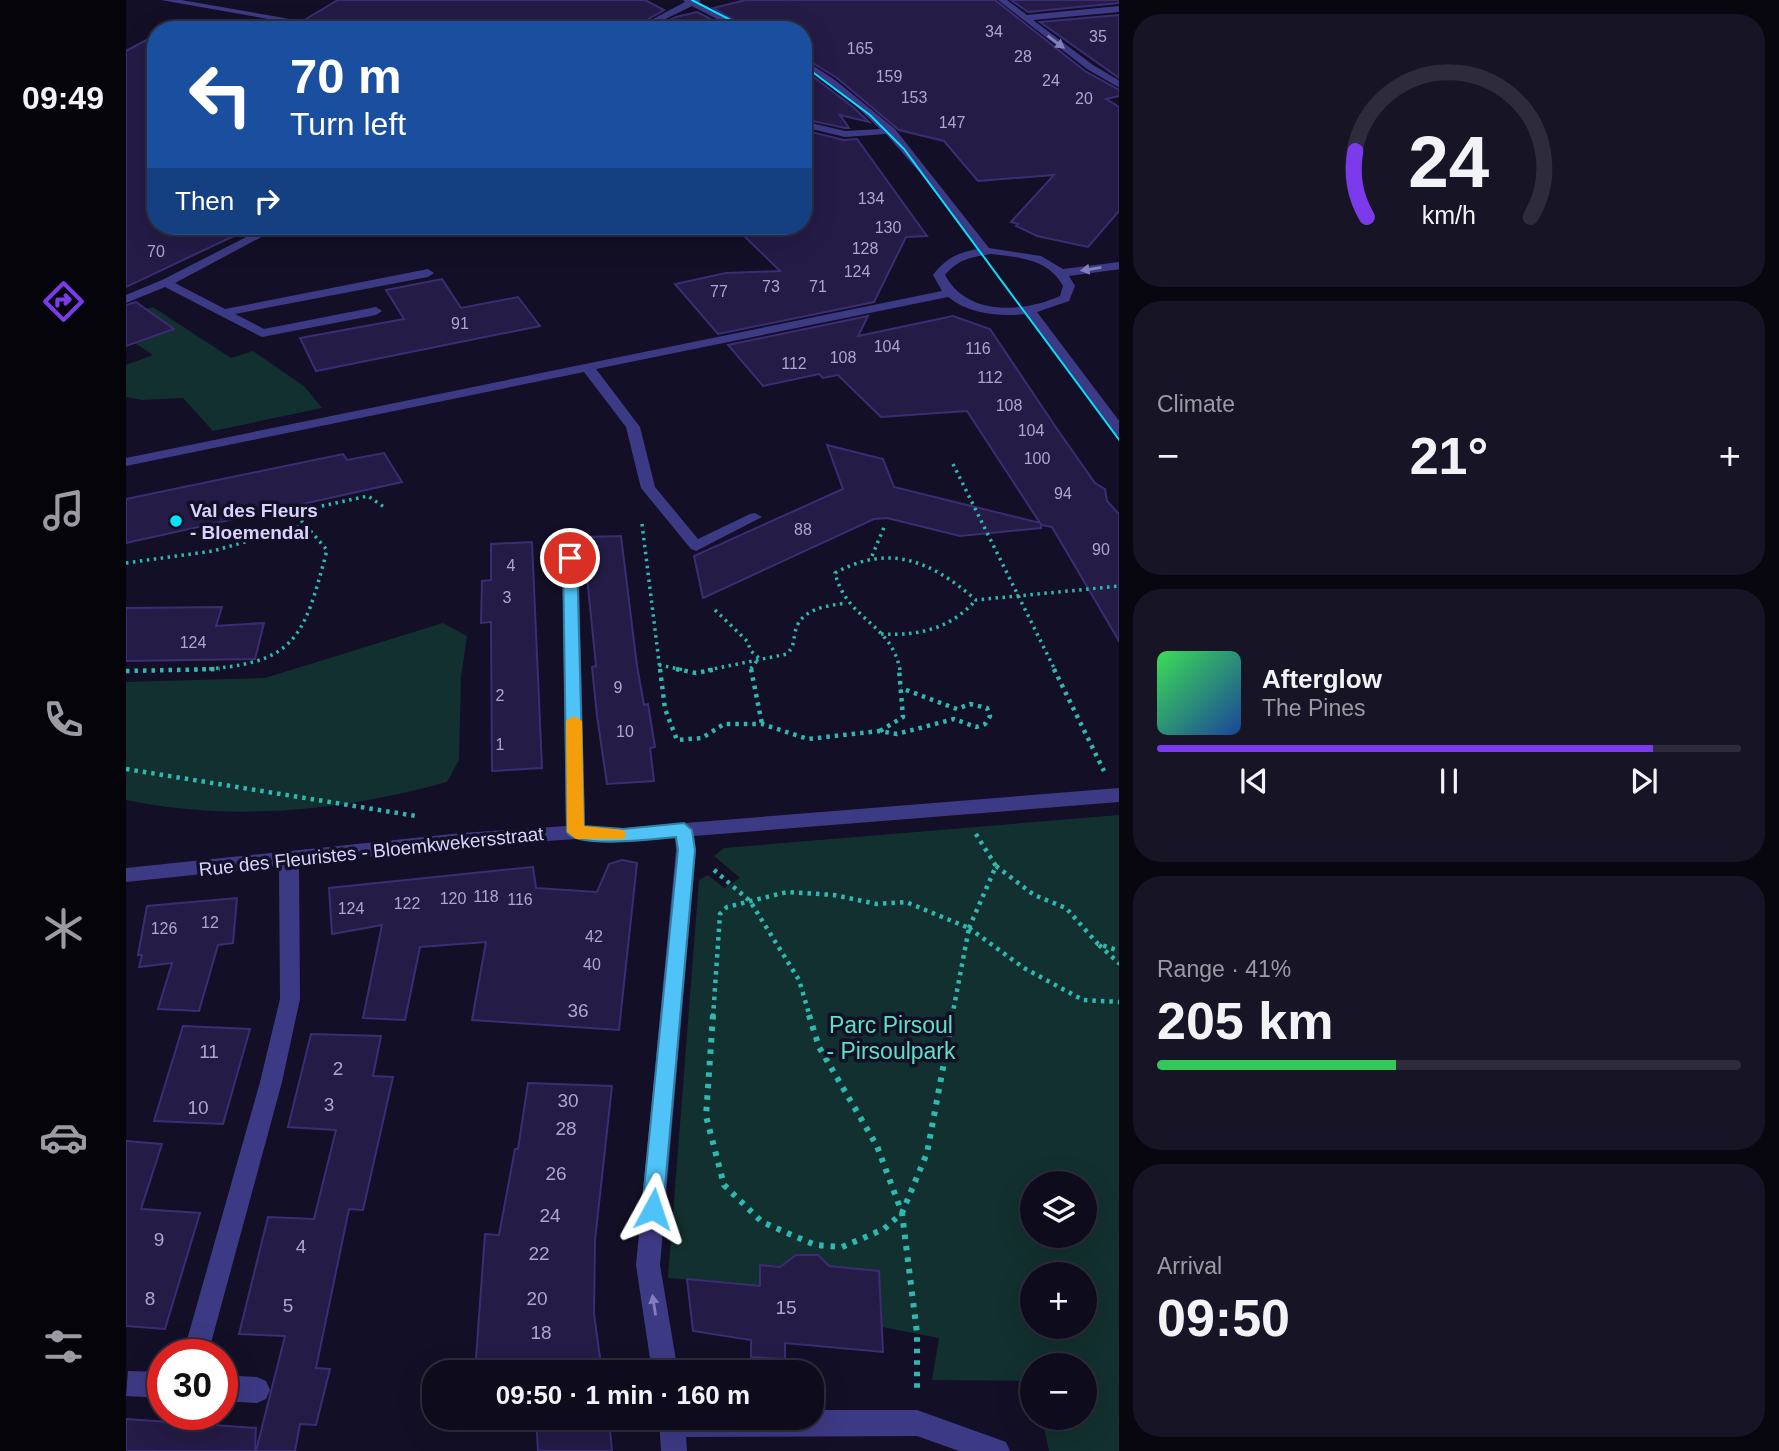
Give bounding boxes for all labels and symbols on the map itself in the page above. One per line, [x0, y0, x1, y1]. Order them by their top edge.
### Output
house number: 34 [985, 23, 1003, 40]
house number: 35 [1089, 28, 1107, 45]
one-way arrow [1047, 35, 1065, 49]
house number: 165 [847, 40, 873, 57]
house number: 28 [1014, 48, 1032, 65]
house number: 159 [876, 68, 902, 85]
house number: 24 [1042, 72, 1060, 89]
house number: 153 [901, 89, 927, 106]
house number: 20 [1075, 90, 1093, 107]
house number: 147 [939, 114, 965, 131]
house number: 134 [858, 190, 884, 207]
house number: 130 [875, 219, 901, 236]
house number: 128 [852, 240, 878, 257]
house number: 70 [147, 243, 165, 260]
house number: 124 [844, 263, 870, 280]
one-way arrow [1080, 264, 1102, 275]
house number: 73 [762, 278, 780, 295]
house number: 71 [809, 278, 827, 295]
house number: 77 [710, 283, 728, 300]
house number: 91 [451, 315, 469, 332]
house number: 104 [874, 338, 900, 355]
house number: 116 [965, 340, 991, 357]
house number: 108 [830, 349, 856, 366]
house number: 112 [781, 355, 807, 372]
house number: 112 [977, 369, 1003, 386]
house number: 108 [996, 397, 1022, 414]
house number: 104 [1018, 422, 1044, 439]
house number: 100 [1024, 450, 1050, 467]
house number: 94 [1054, 485, 1072, 502]
place label: Val des Fleurs - Bloemendal [190, 500, 318, 543]
marker: Val des Fleurs - Bloemendal [168, 513, 184, 529]
house number: 88 [794, 521, 812, 538]
pin [540, 528, 600, 588]
house number: 90 [1092, 541, 1110, 558]
house number: 4 [507, 557, 516, 574]
house number: 3 [503, 589, 512, 606]
house number: 124 [180, 634, 206, 651]
house number: 9 [614, 679, 623, 696]
house number: 2 [496, 687, 505, 704]
house number: 10 [616, 723, 634, 740]
house number: 1 [496, 736, 505, 753]
street label: Rue des Fleuristes - Bloemkwekersstraat [198, 823, 545, 880]
house number: 118 [473, 888, 499, 905]
house number: 120 [440, 890, 466, 907]
house number: 116 [507, 891, 533, 908]
house number: 122 [394, 895, 420, 912]
house number: 124 [338, 900, 364, 917]
house number: 12 [201, 914, 219, 931]
house number: 126 [151, 920, 177, 937]
house number: 42 [585, 928, 603, 945]
house number: 40 [583, 956, 601, 973]
house number: 36 [567, 1000, 589, 1021]
park label: Parc Pirsoul - Pirsoulpark [826, 1012, 956, 1064]
house number: 11 [199, 1041, 219, 1062]
house number: 2 [333, 1058, 343, 1079]
house number: 30 [557, 1090, 579, 1111]
house number: 3 [324, 1094, 334, 1115]
house number: 10 [187, 1097, 209, 1118]
house number: 28 [555, 1118, 577, 1139]
house number: 26 [545, 1163, 567, 1184]
position arrow [616, 1172, 690, 1246]
house number: 24 [539, 1205, 561, 1226]
house number: 9 [154, 1229, 164, 1250]
house number: 4 [296, 1236, 307, 1257]
house number: 22 [528, 1243, 550, 1264]
house number: 8 [145, 1288, 155, 1309]
house number: 20 [526, 1288, 548, 1309]
one-way arrow [648, 1294, 659, 1316]
house number: 5 [283, 1295, 293, 1316]
house number: 15 [775, 1297, 797, 1318]
house number: 18 [530, 1322, 552, 1343]
speed limit sign: 30 [147, 1339, 238, 1430]

